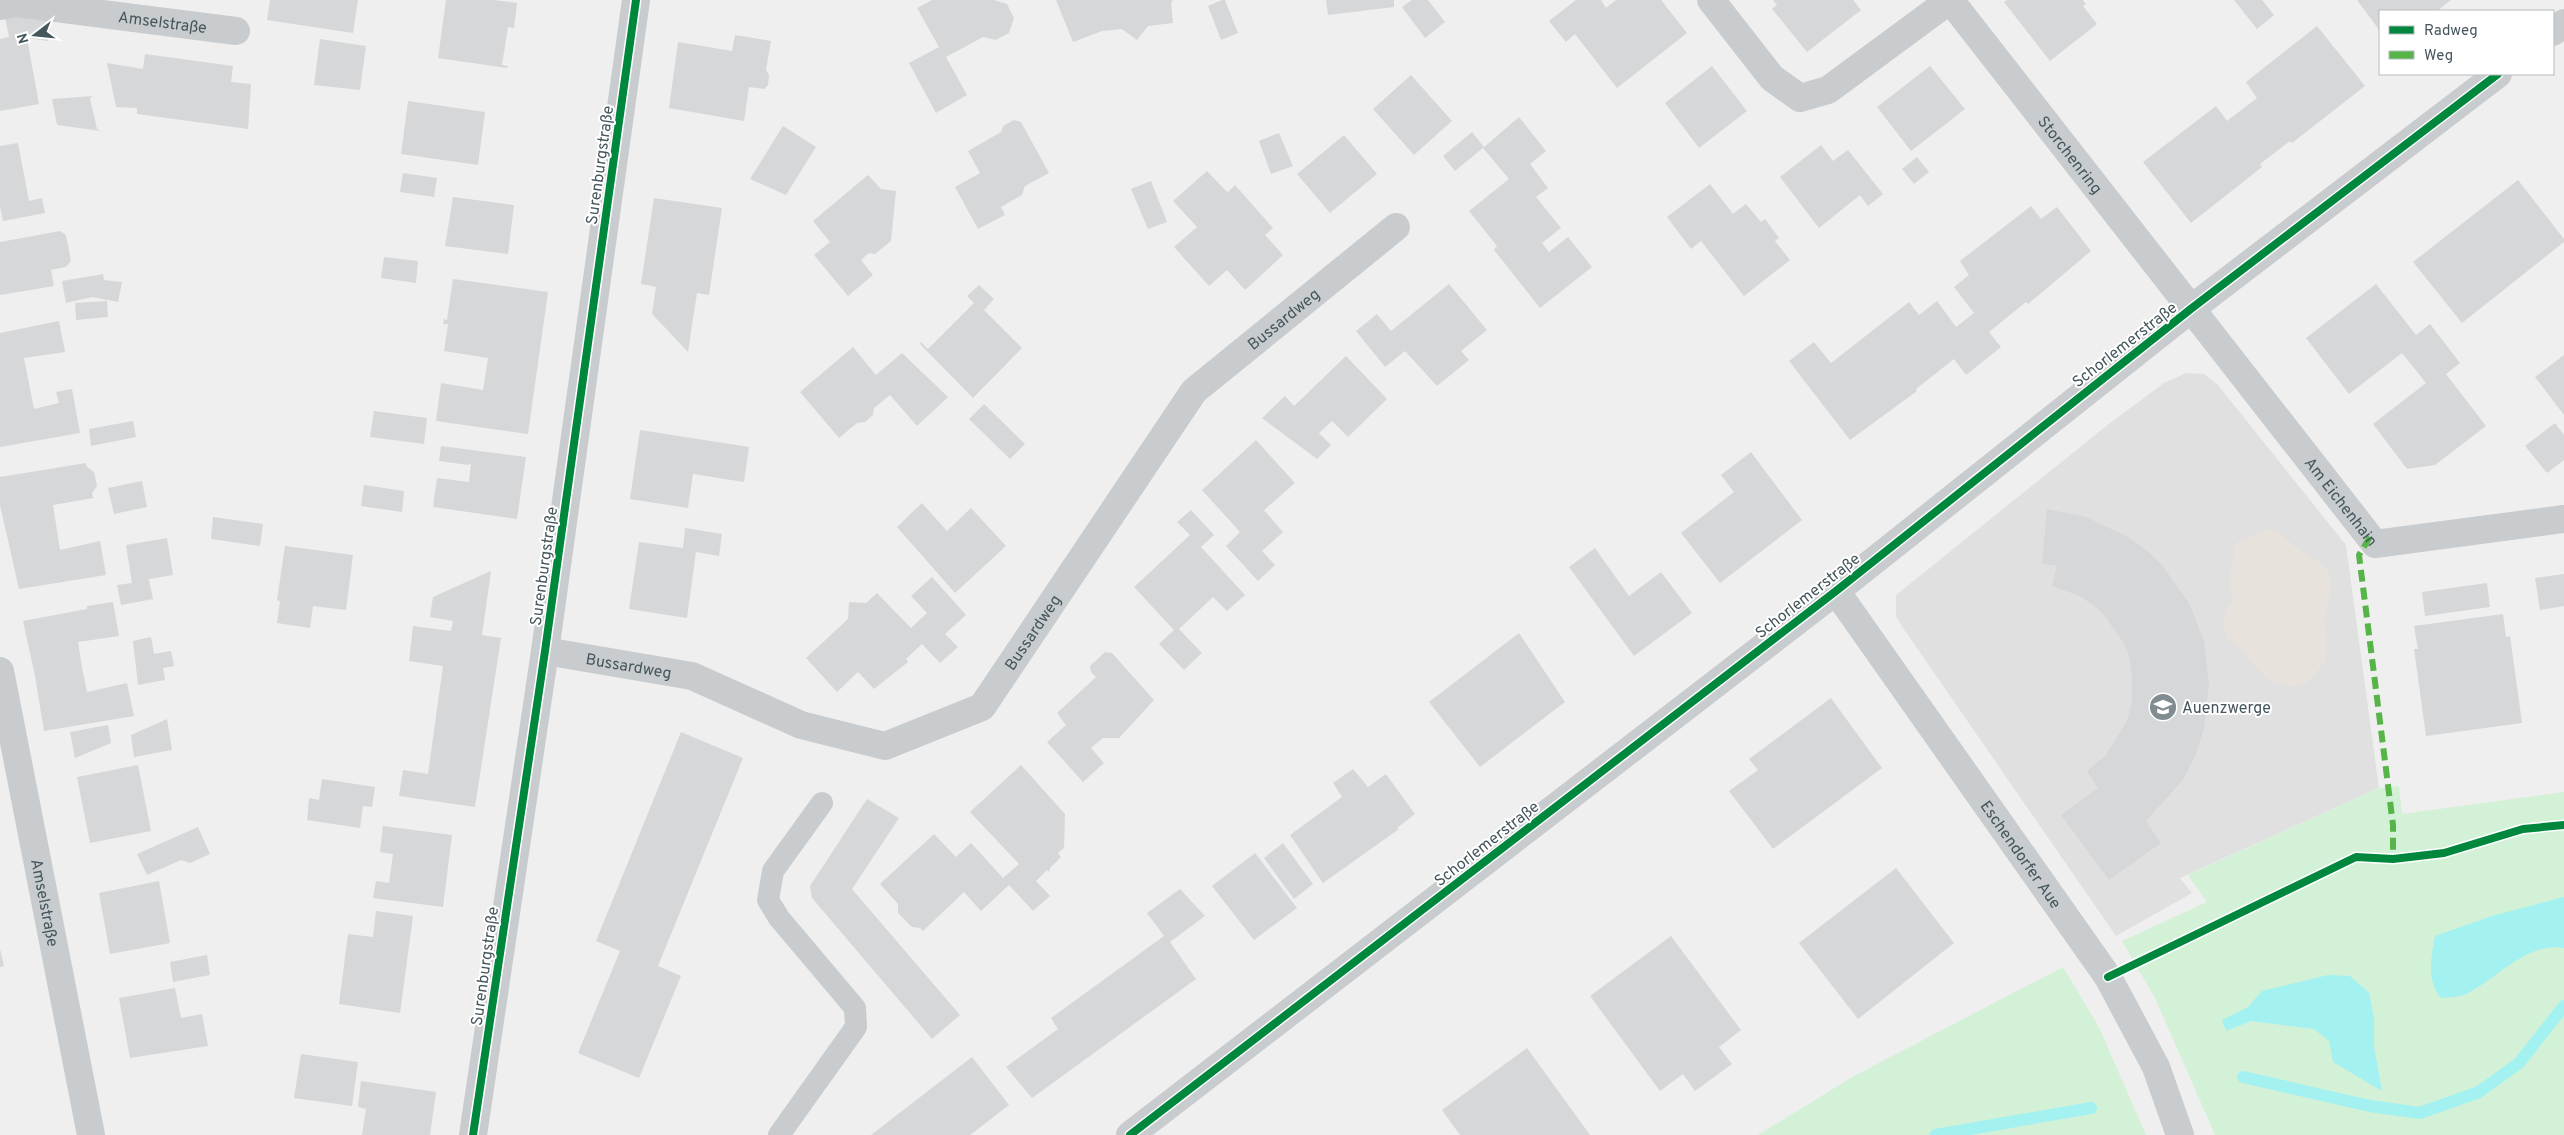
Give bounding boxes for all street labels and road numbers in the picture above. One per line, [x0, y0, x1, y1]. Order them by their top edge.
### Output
street label: Amselstraße [117, 8, 208, 39]
street label: Surenburgstraße [583, 105, 619, 226]
street label: Storchenring [2032, 113, 2106, 199]
street label: Bussardweg [1244, 285, 1324, 355]
street label: Schorlemerstraße [2069, 298, 2182, 393]
street label: Am Eichenhain [2299, 454, 2381, 551]
street label: Surenburgstraße [527, 506, 563, 627]
street label: Schorlemerstraße [1752, 549, 1865, 644]
street label: Bussardweg [1001, 591, 1066, 675]
street label: Bussardweg [584, 650, 673, 684]
street label: Schorlemerstraße [1431, 797, 1544, 892]
street label: Eschendorfer Aue [1975, 797, 2065, 913]
street label: Amselstraße [25, 857, 62, 949]
street label: Surenburgstraße [468, 906, 504, 1027]

